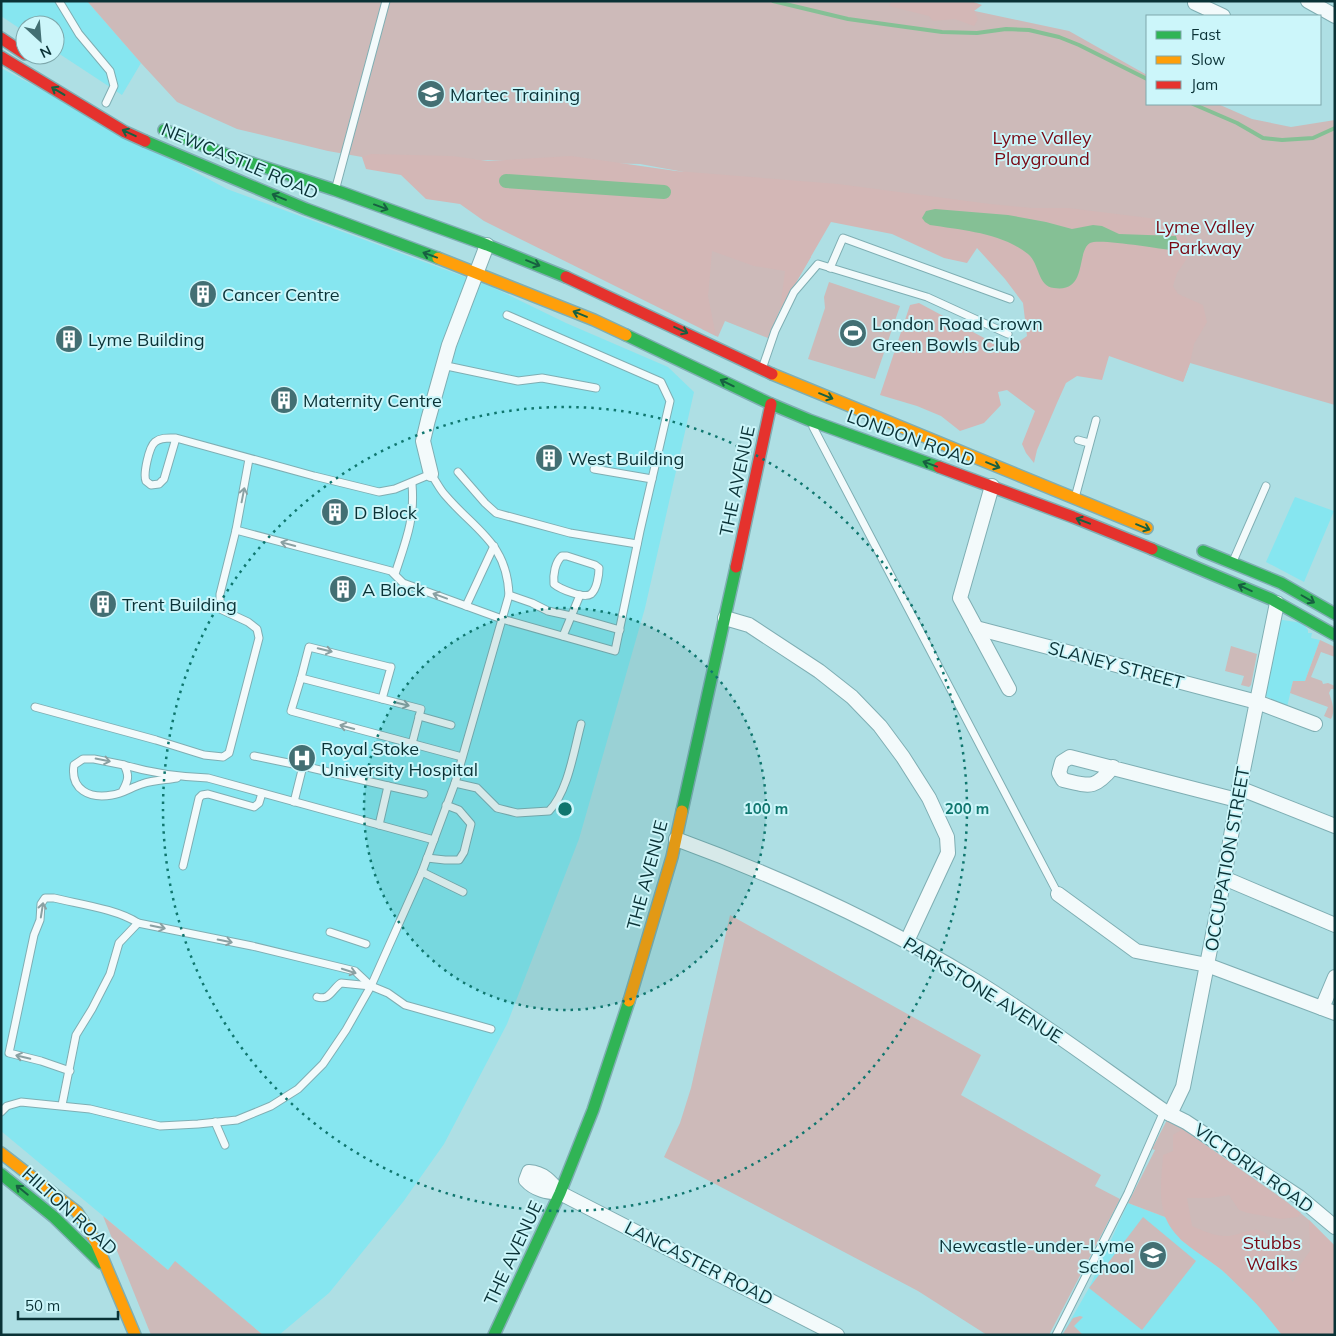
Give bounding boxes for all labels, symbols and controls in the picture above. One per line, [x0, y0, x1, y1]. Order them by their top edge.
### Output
north arrow [15, 15, 65, 65]
legend [1146, 15, 1321, 105]
text: Fast [1191, 25, 1221, 44]
text: N [37, 41, 54, 62]
text: Slow [1191, 50, 1225, 69]
text: Jam [1191, 75, 1218, 94]
school or university icon: Martec Training [416, 79, 446, 109]
place label: Martec Training [450, 83, 580, 106]
one-way arrow [51, 86, 65, 96]
street label: NEWCASTLE ROAD [158, 118, 322, 204]
park label: Lyme Valley Playground [992, 126, 1092, 170]
one-way arrow [122, 128, 137, 137]
one-way arrow [272, 192, 287, 201]
one-way arrow [373, 203, 389, 212]
park label: Lyme Valley Parkway [1155, 215, 1255, 259]
one-way arrow [423, 250, 439, 259]
one-way arrow [525, 259, 540, 268]
building icon: Cancer Centre [188, 279, 218, 309]
place label: Cancer Centre [222, 283, 340, 306]
one-way arrow [573, 309, 588, 318]
place label: London Road Crown Green Bowls Club [872, 312, 1043, 356]
sports icon: London Road Crown Green Bowls Club [838, 318, 868, 348]
building icon: Lyme Building [54, 324, 84, 354]
one-way arrow [673, 326, 688, 336]
place label: Lyme Building [88, 328, 205, 351]
one-way arrow [720, 378, 735, 388]
building icon: Maternity Centre [269, 385, 299, 415]
place label: Maternity Centre [303, 389, 442, 412]
one-way arrow [818, 392, 833, 402]
street label: LONDON ROAD [844, 404, 978, 472]
street label: THE AVENUE [714, 424, 760, 538]
building icon: West Building [534, 443, 564, 473]
place label: West Building [568, 447, 684, 470]
one-way arrow [923, 459, 939, 468]
one-way arrow [985, 460, 1000, 470]
one-way arrow [238, 487, 248, 503]
building icon: D Block [320, 497, 350, 527]
place label: D Block [354, 501, 418, 524]
one-way arrow [1076, 516, 1091, 525]
one-way arrow [1135, 522, 1150, 532]
one-way arrow [281, 539, 297, 548]
building icon: A Block [328, 574, 358, 604]
place label: A Block [362, 578, 426, 601]
one-way arrow [1238, 583, 1253, 592]
building icon: Trent Building [88, 589, 118, 619]
one-way arrow [433, 591, 448, 600]
place label: Trent Building [122, 593, 237, 616]
one-way arrow [1300, 594, 1314, 604]
street label: SLANEY STREET [1046, 636, 1186, 694]
one-way arrow [316, 646, 332, 656]
one-way arrow [393, 700, 409, 709]
one-way arrow [340, 721, 356, 731]
place label: Royal Stoke University Hospital [321, 737, 478, 781]
hospital icon: Royal Stoke University Hospital [287, 743, 317, 773]
one-way arrow [94, 756, 110, 766]
street label: OCCUPATION STREET [1199, 765, 1255, 953]
text: 100 m [744, 799, 788, 818]
text: 200 m [945, 799, 989, 818]
centre of rings [556, 800, 574, 818]
street label: THE AVENUE [621, 818, 673, 932]
one-way arrow [37, 903, 47, 919]
one-way arrow [149, 923, 165, 932]
street label: PARKSTONE AVENUE [899, 932, 1067, 1048]
one-way arrow [217, 936, 233, 946]
one-way arrow [340, 966, 356, 976]
one-way arrow [16, 1052, 32, 1061]
street label: VICTORIA ROAD [1190, 1118, 1318, 1218]
street label: HILTON ROAD [17, 1162, 123, 1260]
one-way arrow [16, 1185, 29, 1196]
street label: THE AVENUE [479, 1197, 547, 1309]
street label: LANCASTER ROAD [621, 1216, 777, 1310]
park label: Stubbs Walks [1243, 1231, 1301, 1275]
place label: Newcastle-under-Lyme School [939, 1234, 1134, 1278]
school or university icon: Newcastle-under-Lyme School [1138, 1240, 1168, 1270]
scale bar [18, 1288, 118, 1320]
text: 50 m [25, 1296, 60, 1315]

